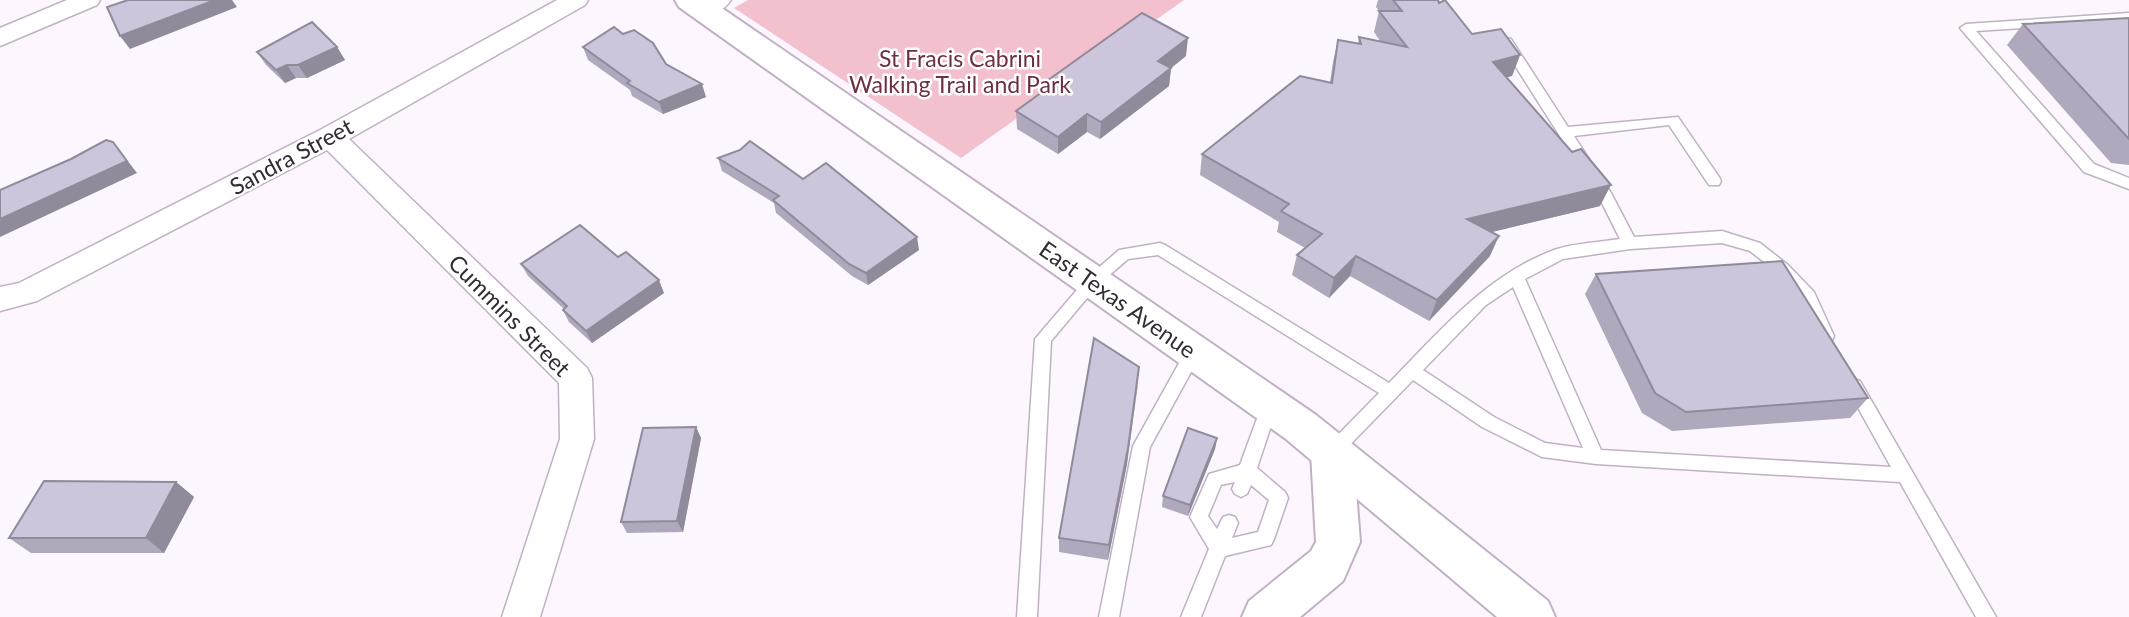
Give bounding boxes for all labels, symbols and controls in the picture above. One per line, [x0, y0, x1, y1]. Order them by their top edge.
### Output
park label: St Fracis Cabrini Walking Trail and Park [849, 44, 1071, 98]
street label: Sandra Street [225, 111, 358, 200]
street label: East Texas Avenue [1034, 235, 1202, 363]
street label: Cummins Street [443, 248, 577, 382]

